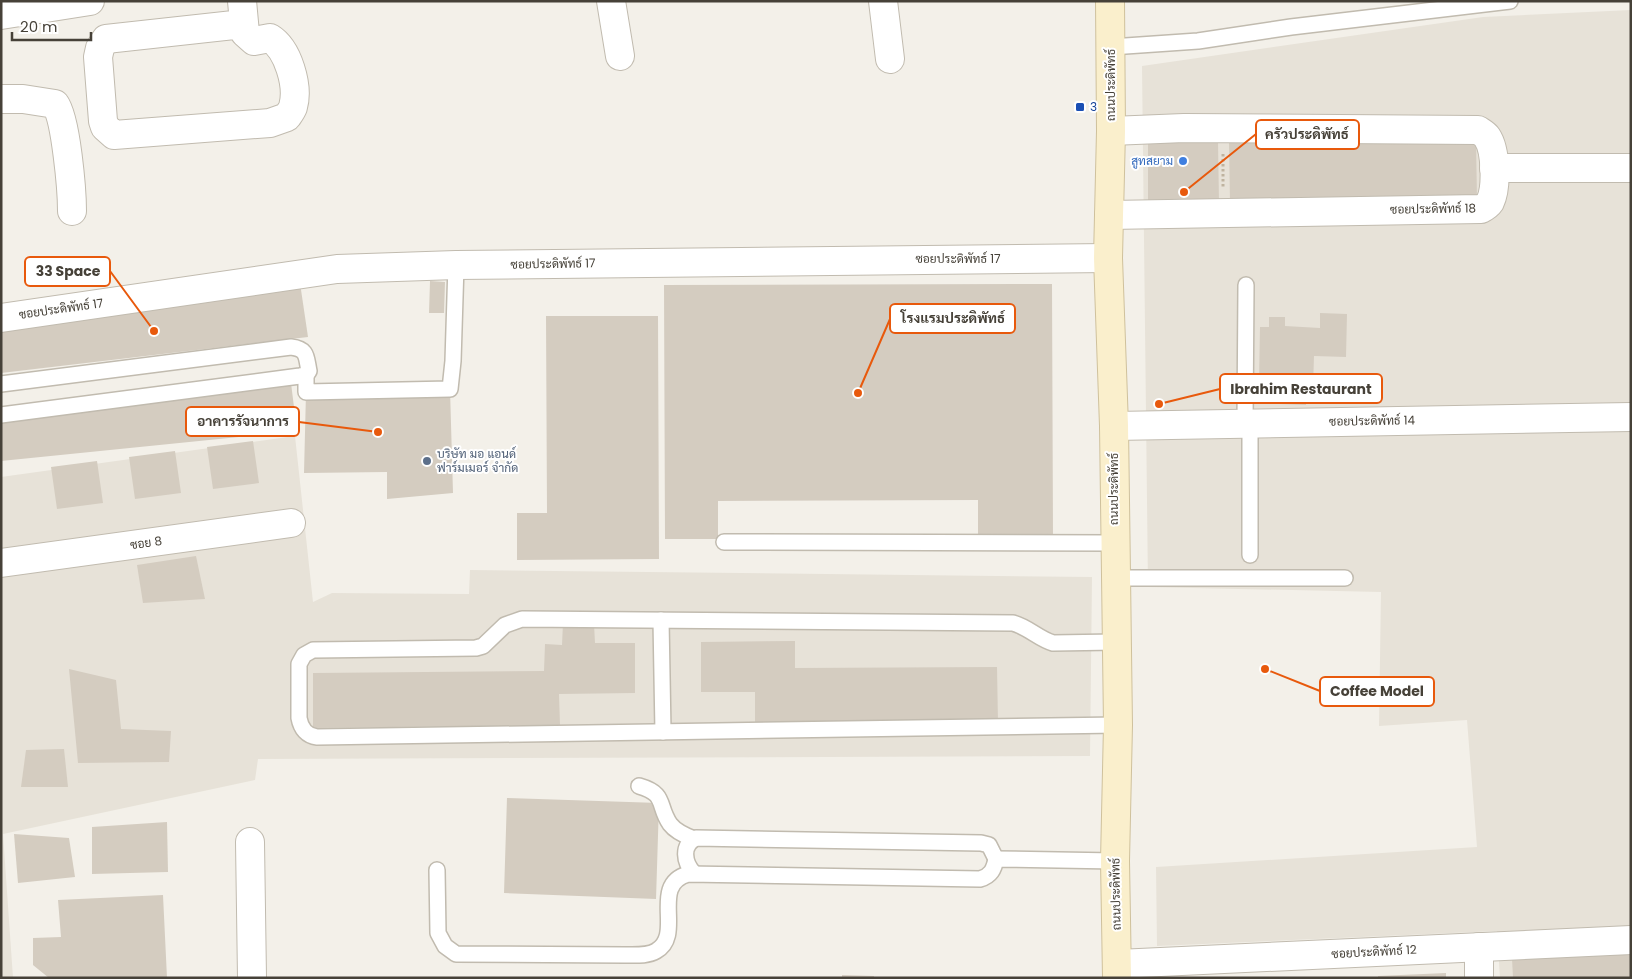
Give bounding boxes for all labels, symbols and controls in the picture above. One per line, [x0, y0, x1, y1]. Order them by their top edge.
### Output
scale bar [12, 10, 91, 42]
text: 20 m [20, 16, 58, 37]
street label: ถนนประดิพัทธ์ [1102, 48, 1119, 121]
place label: 3 [1090, 98, 1097, 115]
marker: 3 [1074, 101, 1086, 113]
callout: ครัวประดิพัทธ์ [1256, 120, 1359, 149]
text: ครัวประดิพัทธ์ [1265, 124, 1350, 144]
place label: สูทสยาม [1131, 152, 1173, 169]
marker: สูทสยาม [1177, 155, 1189, 167]
street label: ซอยประดิพัทธ์ 18 [1390, 199, 1476, 218]
street label: ซอยประดิพัทธ์ 17 [915, 250, 1001, 267]
street label: ซอยประดิพัทธ์ 17 [510, 254, 596, 273]
callout: 33 Space [25, 257, 110, 286]
text: 33 Space [36, 261, 101, 281]
street label: ซอยประดิพัทธ์ 17 [18, 294, 105, 323]
callout: โรงแรมประดิพัทธ์ [890, 304, 1015, 333]
text: โรงแรมประดิพัทธ์ [900, 308, 1006, 328]
callout: Ibrahim Restaurant [1220, 374, 1382, 403]
text: Ibrahim Restaurant [1230, 379, 1372, 399]
callout: อาคารรัจนาการ [186, 407, 299, 436]
text: อาคารรัจนาการ [197, 411, 289, 431]
street label: ซอยประดิพัทธ์ 14 [1329, 411, 1416, 430]
place label: บริษัท มอ แอนด์ ฟาร์มเมอร์ จำกัด [437, 445, 518, 476]
street label: ถนนประดิพัทธ์ [1105, 452, 1122, 525]
marker: บริษัท มอ แอนด์ ฟาร์มเมอร์ จำกัด [421, 455, 433, 467]
street label: ซอย 8 [129, 532, 163, 553]
callout: Coffee Model [1320, 677, 1434, 706]
text: Coffee Model [1330, 681, 1424, 701]
street label: ถนนประดิพัทธ์ [1106, 857, 1125, 930]
street label: ซอยประดิพัทธ์ 12 [1331, 941, 1417, 962]

